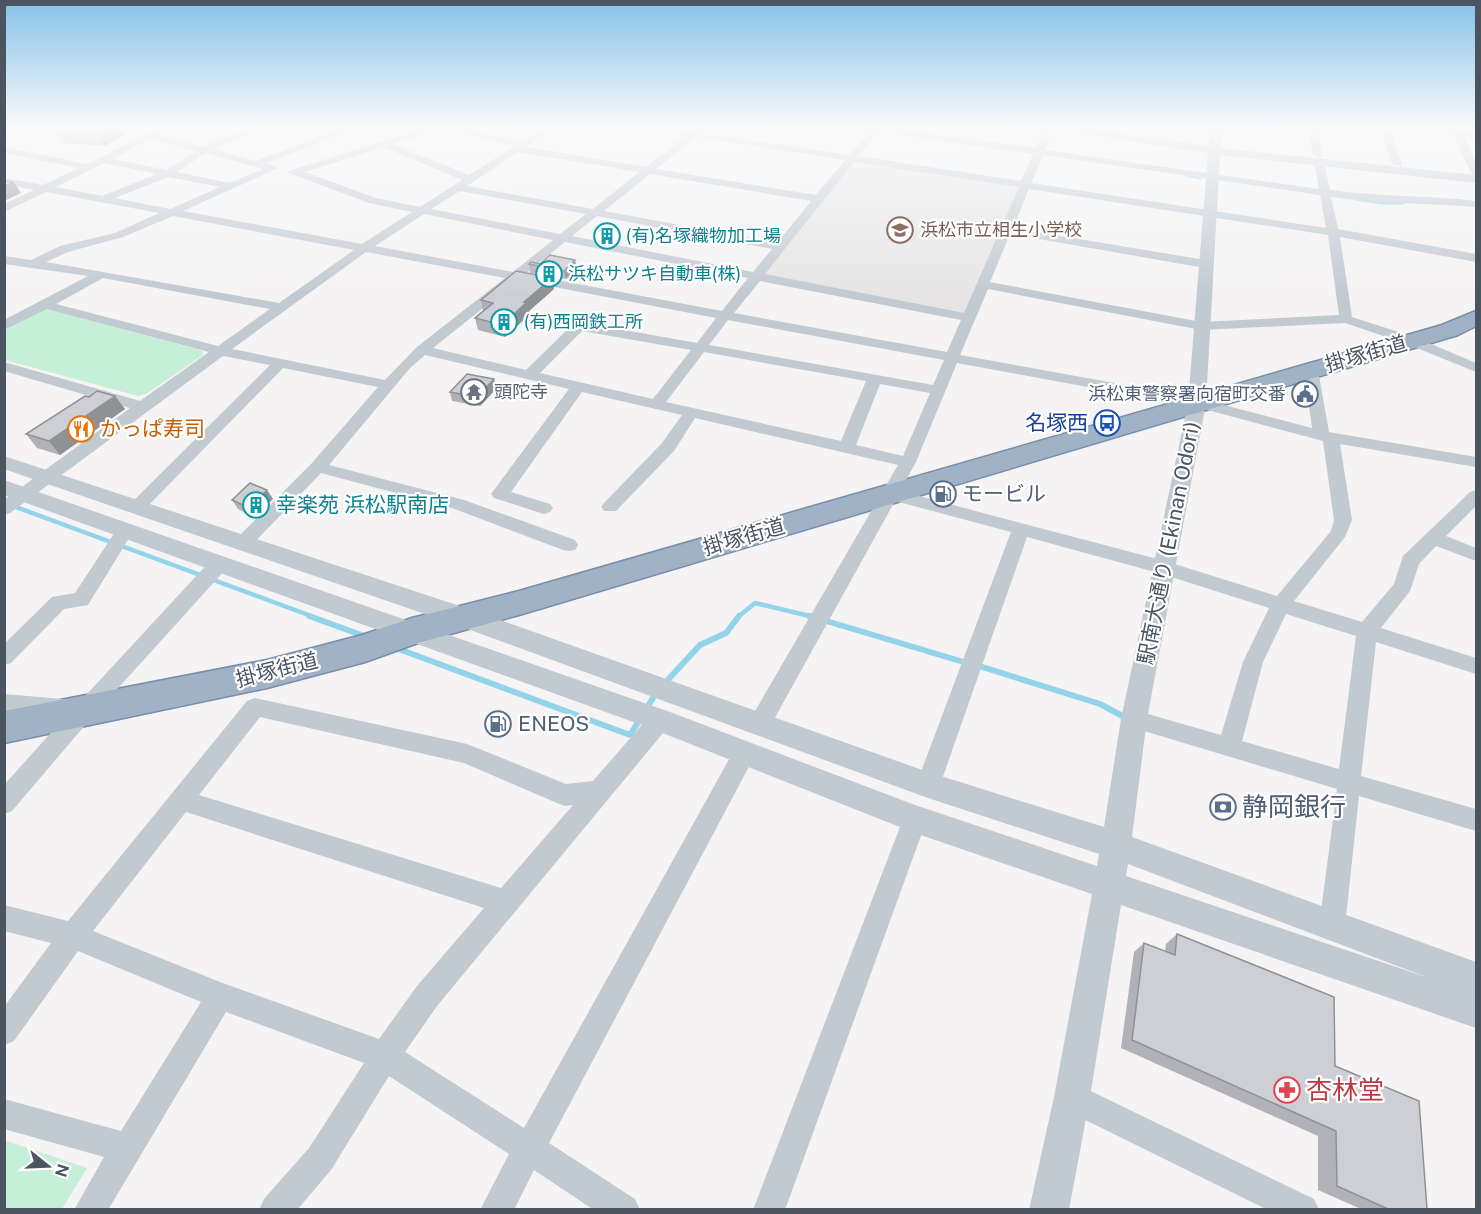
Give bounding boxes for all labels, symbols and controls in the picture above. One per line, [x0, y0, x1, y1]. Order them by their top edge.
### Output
school or university icon: 浜松市立相生小学校 [885, 215, 915, 245]
place label: 浜松市立相生小学校 [920, 219, 1082, 240]
building icon: (有)名塚織物加工場 [592, 221, 622, 251]
place label: (有)名塚織物加工場 [626, 225, 781, 246]
building icon: 浜松サツキ自動車(株) [534, 259, 564, 289]
place label: 浜松サツキ自動車(株) [568, 263, 741, 284]
building icon: (有)西岡鉄工所 [489, 307, 519, 337]
place label: (有)西岡鉄工所 [524, 311, 643, 332]
street label: 掛塚街道 [1322, 330, 1410, 377]
temple icon: 頭陀寺 [459, 377, 489, 407]
public building icon: 浜松東警察署向宿町交番 [1290, 379, 1320, 409]
place label: 頭陀寺 [494, 381, 548, 402]
place label: 浜松東警察署向宿町交番 [1088, 383, 1286, 404]
bus stop icon: 名塚西 [1092, 408, 1122, 438]
place label: 名塚西 [1025, 410, 1088, 435]
restaurant icon: かっぱ寿司 [66, 414, 96, 444]
place label: かっぱ寿司 [100, 416, 205, 441]
street label: 駅南大通り (Ekinan Odori) [1133, 419, 1204, 666]
fuel station icon: モービル [928, 479, 958, 509]
place label: モービル [962, 481, 1046, 506]
building icon: 幸楽苑 浜松駅南店 [241, 490, 271, 520]
place label: 幸楽苑 浜松駅南店 [276, 492, 449, 517]
street label: 掛塚街道 [700, 513, 788, 560]
street label: 掛塚街道 [233, 647, 321, 692]
fuel station icon: ENEOS [483, 709, 513, 739]
place label: ENEOS [518, 711, 589, 736]
place label: 静岡銀行 [1242, 791, 1346, 822]
bank icon: 静岡銀行 [1208, 792, 1238, 822]
place label: 杏林堂 [1306, 1074, 1384, 1105]
pharmacy icon: 杏林堂 [1272, 1075, 1302, 1105]
north arrow [18, 1136, 78, 1196]
text: N [51, 1162, 73, 1179]

